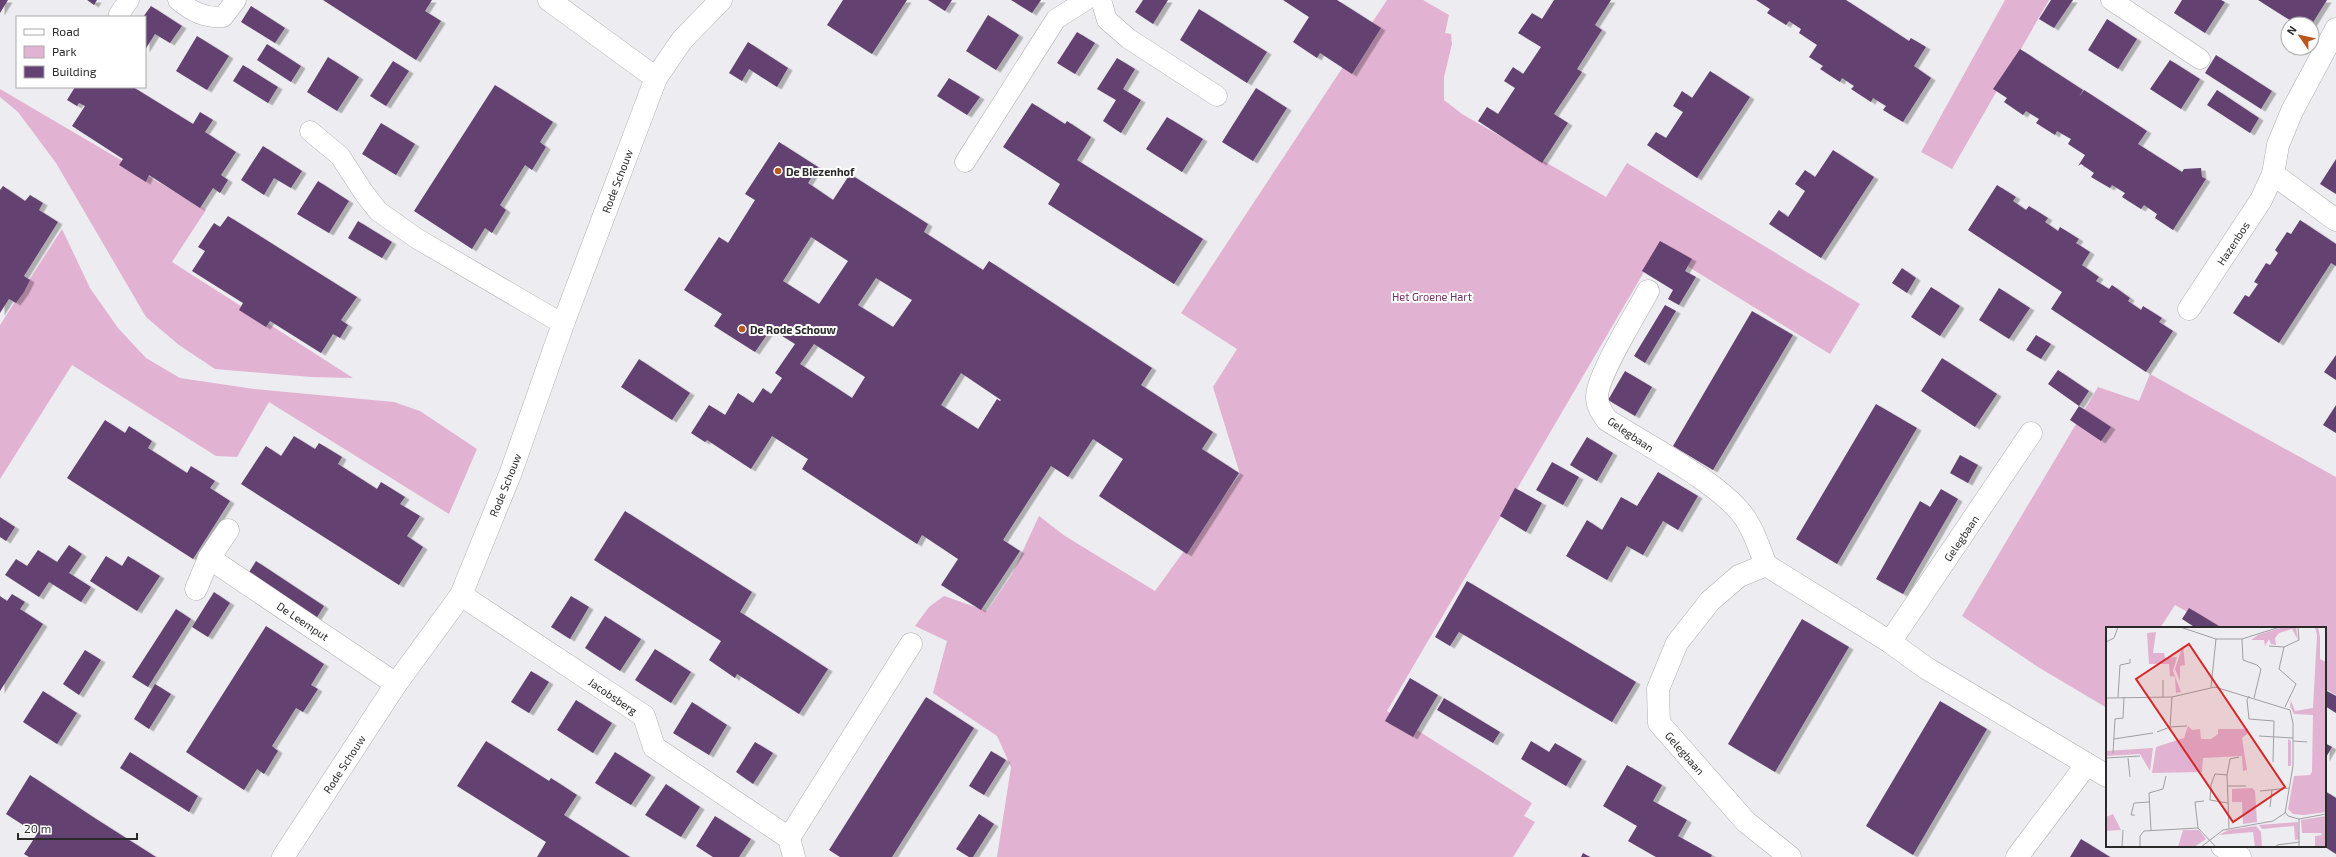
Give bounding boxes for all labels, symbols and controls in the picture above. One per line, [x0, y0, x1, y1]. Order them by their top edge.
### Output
legend [16, 16, 146, 88]
north arrow [2280, 16, 2320, 56]
text: N [2284, 23, 2299, 37]
text: Road [52, 24, 80, 38]
text: Park [52, 44, 77, 58]
text: Building [52, 64, 97, 78]
street label: Rode Schouw [599, 147, 635, 215]
place label: De Biezenhof [786, 165, 855, 178]
marker: De Biezenhof [773, 166, 783, 176]
street label: Hazenbos [2214, 218, 2252, 267]
park label: Het Groene Hart [1392, 290, 1472, 303]
place label: De Rode Schouw [750, 323, 836, 336]
marker: De Rode Schouw [737, 324, 747, 334]
street label: Gelegbaan [1605, 414, 1657, 454]
street label: Rode Schouw [486, 451, 524, 519]
street label: Gelegbaan [1941, 512, 1981, 564]
street label: De Leemput [275, 599, 331, 643]
inset map [2106, 627, 2326, 847]
street label: Jacobsberg [586, 675, 640, 717]
street label: Gelegbaan [1663, 729, 1707, 777]
street label: Rode Schouw [320, 732, 368, 796]
scale bar [18, 815, 137, 841]
text: 20 m [24, 821, 51, 835]

